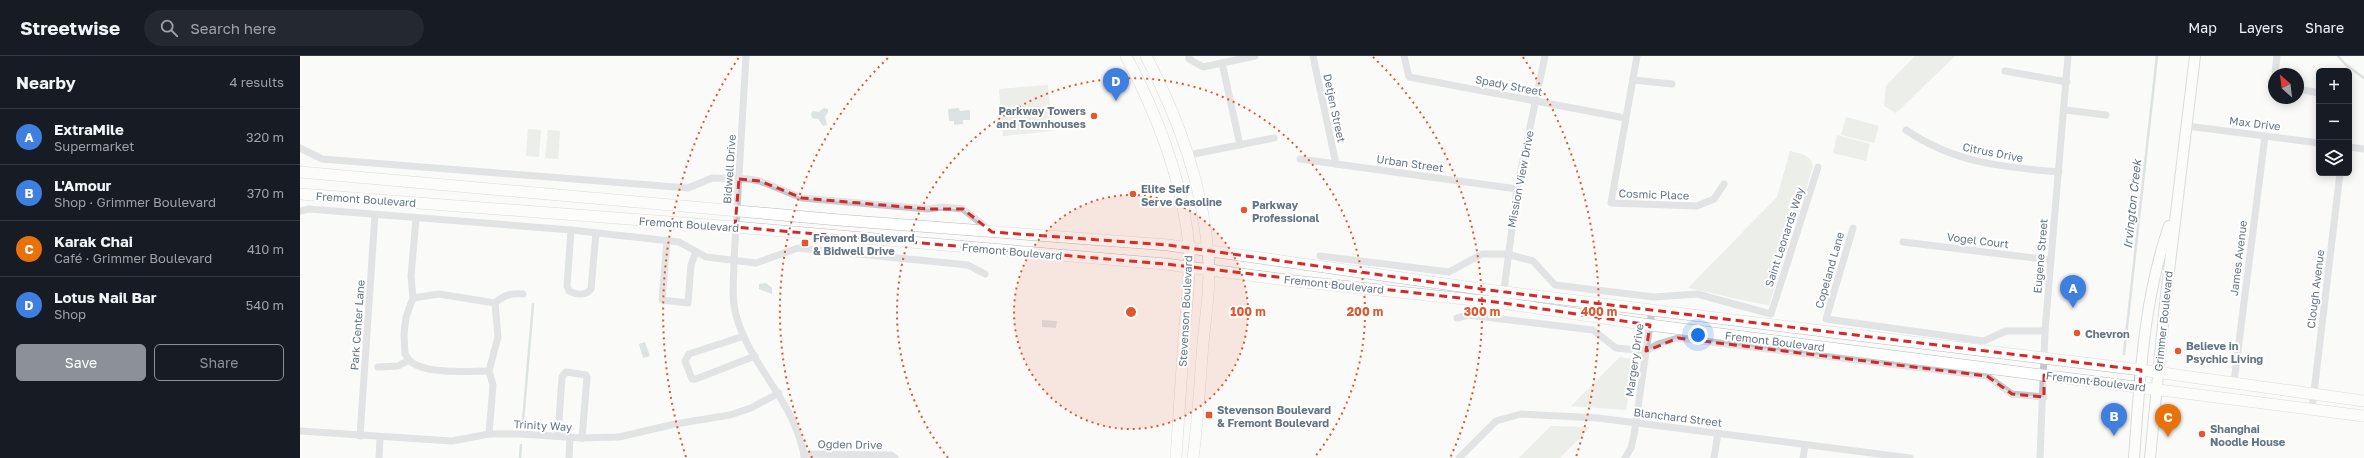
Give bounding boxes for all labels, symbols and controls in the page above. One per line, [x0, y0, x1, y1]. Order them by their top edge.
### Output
search box [144, 10, 424, 46]
text: Streetwise [20, 16, 120, 39]
icon: search [158, 17, 180, 39]
text: Search here [190, 19, 276, 37]
text: Map [2188, 19, 2217, 36]
text: Layers [2239, 19, 2283, 36]
text: Share [2305, 19, 2344, 36]
pin: D [1103, 68, 1129, 101]
north arrow [2268, 68, 2304, 104]
map controls [2316, 68, 2352, 176]
button: + [2316, 68, 2352, 104]
text: Nearby [16, 72, 76, 93]
street label: Detjen Street [1321, 72, 1349, 144]
street label: Spady Street [1474, 72, 1544, 98]
text: 4 results [230, 74, 284, 90]
place label: Parkway Towers and Townhouses [996, 104, 1086, 130]
button: − [2316, 104, 2352, 140]
marker: Parkway Towers and Townhouses [1089, 111, 1099, 121]
street label: Max Drive [2229, 113, 2281, 133]
text: ExtraMile [54, 120, 124, 138]
text: A [24, 129, 34, 145]
text: 320 m [246, 129, 284, 145]
street label: Mission View Drive [1504, 129, 1536, 229]
street label: Bidwell Drive [720, 134, 738, 204]
text: Supermarket [54, 138, 135, 154]
street label: Citrus Drive [1962, 140, 2024, 164]
button: layers [2316, 140, 2352, 176]
street label: Urban Street [1376, 152, 1444, 174]
water label: Irvington Creek [2120, 158, 2144, 249]
text: L'Amour [54, 176, 111, 194]
place label: Elite Self Serve Gasoline [1141, 182, 1223, 208]
text: B [24, 185, 34, 201]
text: 370 m [247, 185, 284, 201]
street label: Cosmic Place [1618, 186, 1690, 202]
street label: Saint Leonards Way [1762, 186, 1806, 288]
street label: Fremont Boulevard [315, 189, 417, 209]
marker: Elite Self Serve Gasoline [1128, 189, 1138, 199]
text: Shop · Grimmer Boulevard [54, 194, 216, 210]
place label: Parkway Professional [1252, 198, 1319, 224]
marker: Parkway Professional [1239, 205, 1249, 215]
street label: Fremont Boulevard [638, 214, 740, 234]
street label: Eugene Street [2030, 218, 2050, 294]
street label: James Avenue [2227, 220, 2249, 296]
street label: Copeland Lane [1812, 230, 1846, 310]
street label: Vogel Court [1946, 230, 2010, 250]
place label: Fremont Boulevard & Bidwell Drive [813, 231, 915, 257]
text: Karak Chai [54, 232, 133, 250]
marker: Fremont Boulevard & Bidwell Drive [800, 238, 810, 248]
street label: Fremont Boulevard [961, 240, 1063, 262]
text: C [24, 241, 34, 257]
text: 410 m [247, 241, 284, 257]
street label: Clough Avenue [2304, 249, 2326, 329]
text: Café · Grimmer Boulevard [54, 250, 212, 266]
street label: Stevenson Boulevard [1176, 255, 1194, 367]
street label: Grimmer Boulevard [2151, 270, 2175, 372]
street label: Fremont Boulevard [1283, 272, 1385, 296]
pin: A [2060, 275, 2086, 308]
street label: Park Center Lane [347, 279, 367, 371]
text: Lotus Nail Bar [54, 288, 157, 306]
text: D [24, 297, 34, 313]
text: 540 m [246, 297, 284, 313]
text: 100 m [1230, 304, 1266, 319]
text: 200 m [1347, 304, 1383, 319]
text: 300 m [1464, 304, 1500, 319]
text: 400 m [1581, 304, 1617, 319]
centre of rings [1124, 305, 1138, 319]
text: Shop [54, 306, 86, 322]
street label: Margery Drive [1622, 323, 1646, 397]
your location [1688, 325, 1708, 345]
place label: Chevron [2085, 327, 2130, 340]
street label: Fremont Boulevard [1724, 328, 1826, 354]
marker: Chevron [2072, 328, 2082, 338]
place label: Believe in Psychic Living [2186, 339, 2263, 365]
button: Save [16, 344, 146, 381]
button: Share [154, 344, 284, 381]
marker: Believe in Psychic Living [2173, 346, 2183, 356]
street label: Fremont Boulevard [2045, 368, 2147, 394]
place label: Stevenson Boulevard & Fremont Boulevard [1217, 403, 1331, 429]
pin: B [2101, 403, 2127, 436]
pin: C [2155, 404, 2181, 437]
street label: Blanchard Street [1633, 405, 1723, 429]
marker: Stevenson Boulevard & Fremont Boulevard [1204, 410, 1214, 420]
street label: Trinity Way [513, 417, 573, 433]
place label: Shanghai Noodle House [2210, 422, 2286, 448]
marker: Shanghai Noodle House [2197, 429, 2207, 439]
street label: Ogden Drive [817, 437, 883, 451]

